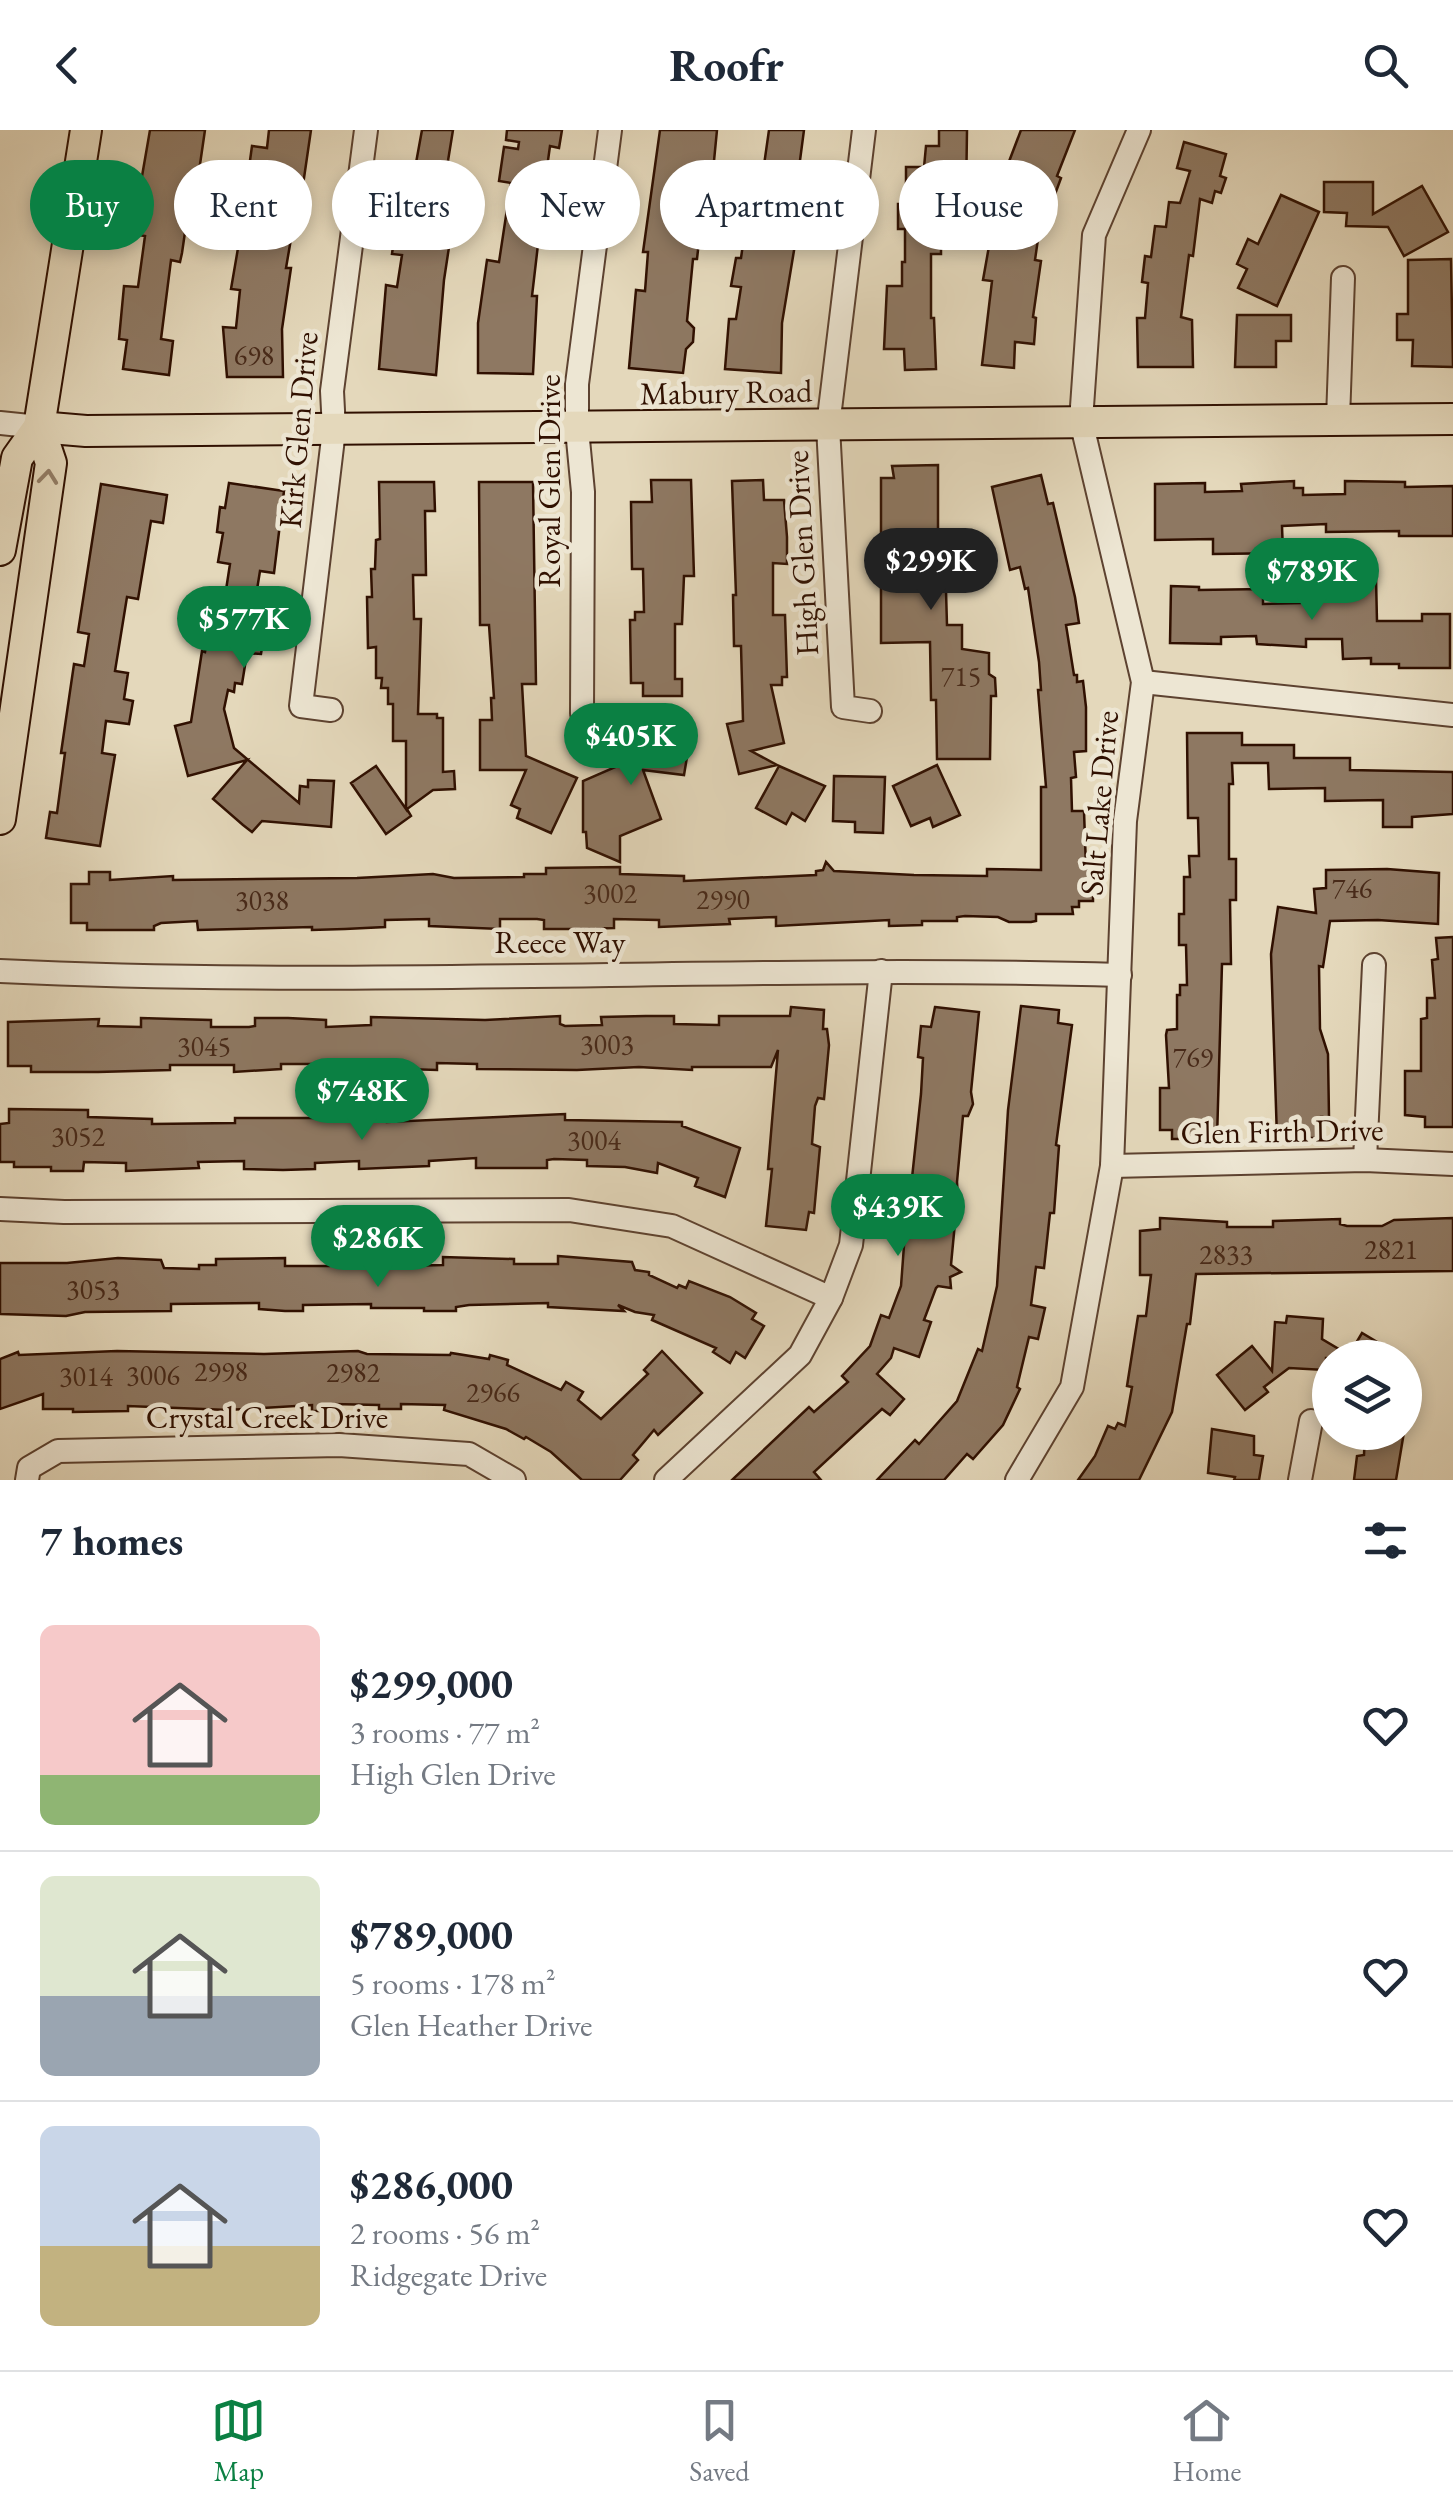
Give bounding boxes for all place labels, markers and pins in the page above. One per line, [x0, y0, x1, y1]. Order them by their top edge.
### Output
pin: $299K [861, 528, 1001, 613]
pin: $789K [1242, 538, 1382, 623]
pin: $577K [174, 586, 314, 671]
pin: $405K [561, 703, 701, 788]
pin: $748K [292, 1058, 432, 1143]
pin: $439K [828, 1174, 968, 1259]
pin: $286K [308, 1205, 448, 1290]

